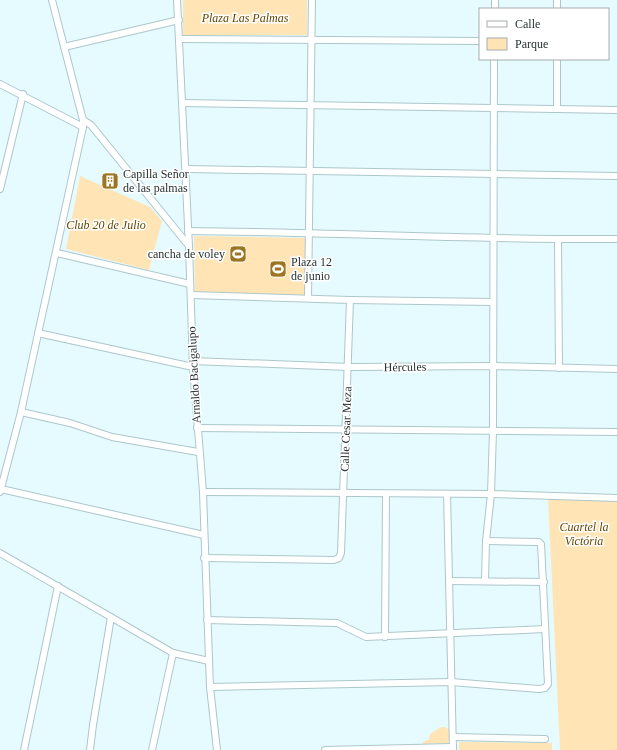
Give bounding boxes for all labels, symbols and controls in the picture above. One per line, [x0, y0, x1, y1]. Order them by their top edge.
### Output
legend [479, 8, 609, 60]
park label: Plaza Las Palmas [201, 11, 289, 25]
text: Calle [515, 17, 540, 31]
text: Parque [515, 37, 548, 51]
place label: Capilla Señor de las palmas [123, 167, 189, 195]
building icon: Capilla Señor de las palmas [100, 171, 120, 191]
park label: Club 20 de Julio [66, 218, 146, 232]
sports icon: cancha de voley [228, 244, 248, 264]
place label: cancha de voley [148, 247, 225, 261]
place label: Plaza 12 de junio [291, 255, 332, 283]
sports icon: Plaza 12 de junio [268, 259, 288, 279]
street label: Arnaldo Bacigalupo [184, 326, 204, 424]
street label: Hércules [384, 360, 427, 374]
street label: Calle Cesar Meza [338, 385, 355, 472]
park label: Cuartel la Victória [559, 520, 609, 548]

